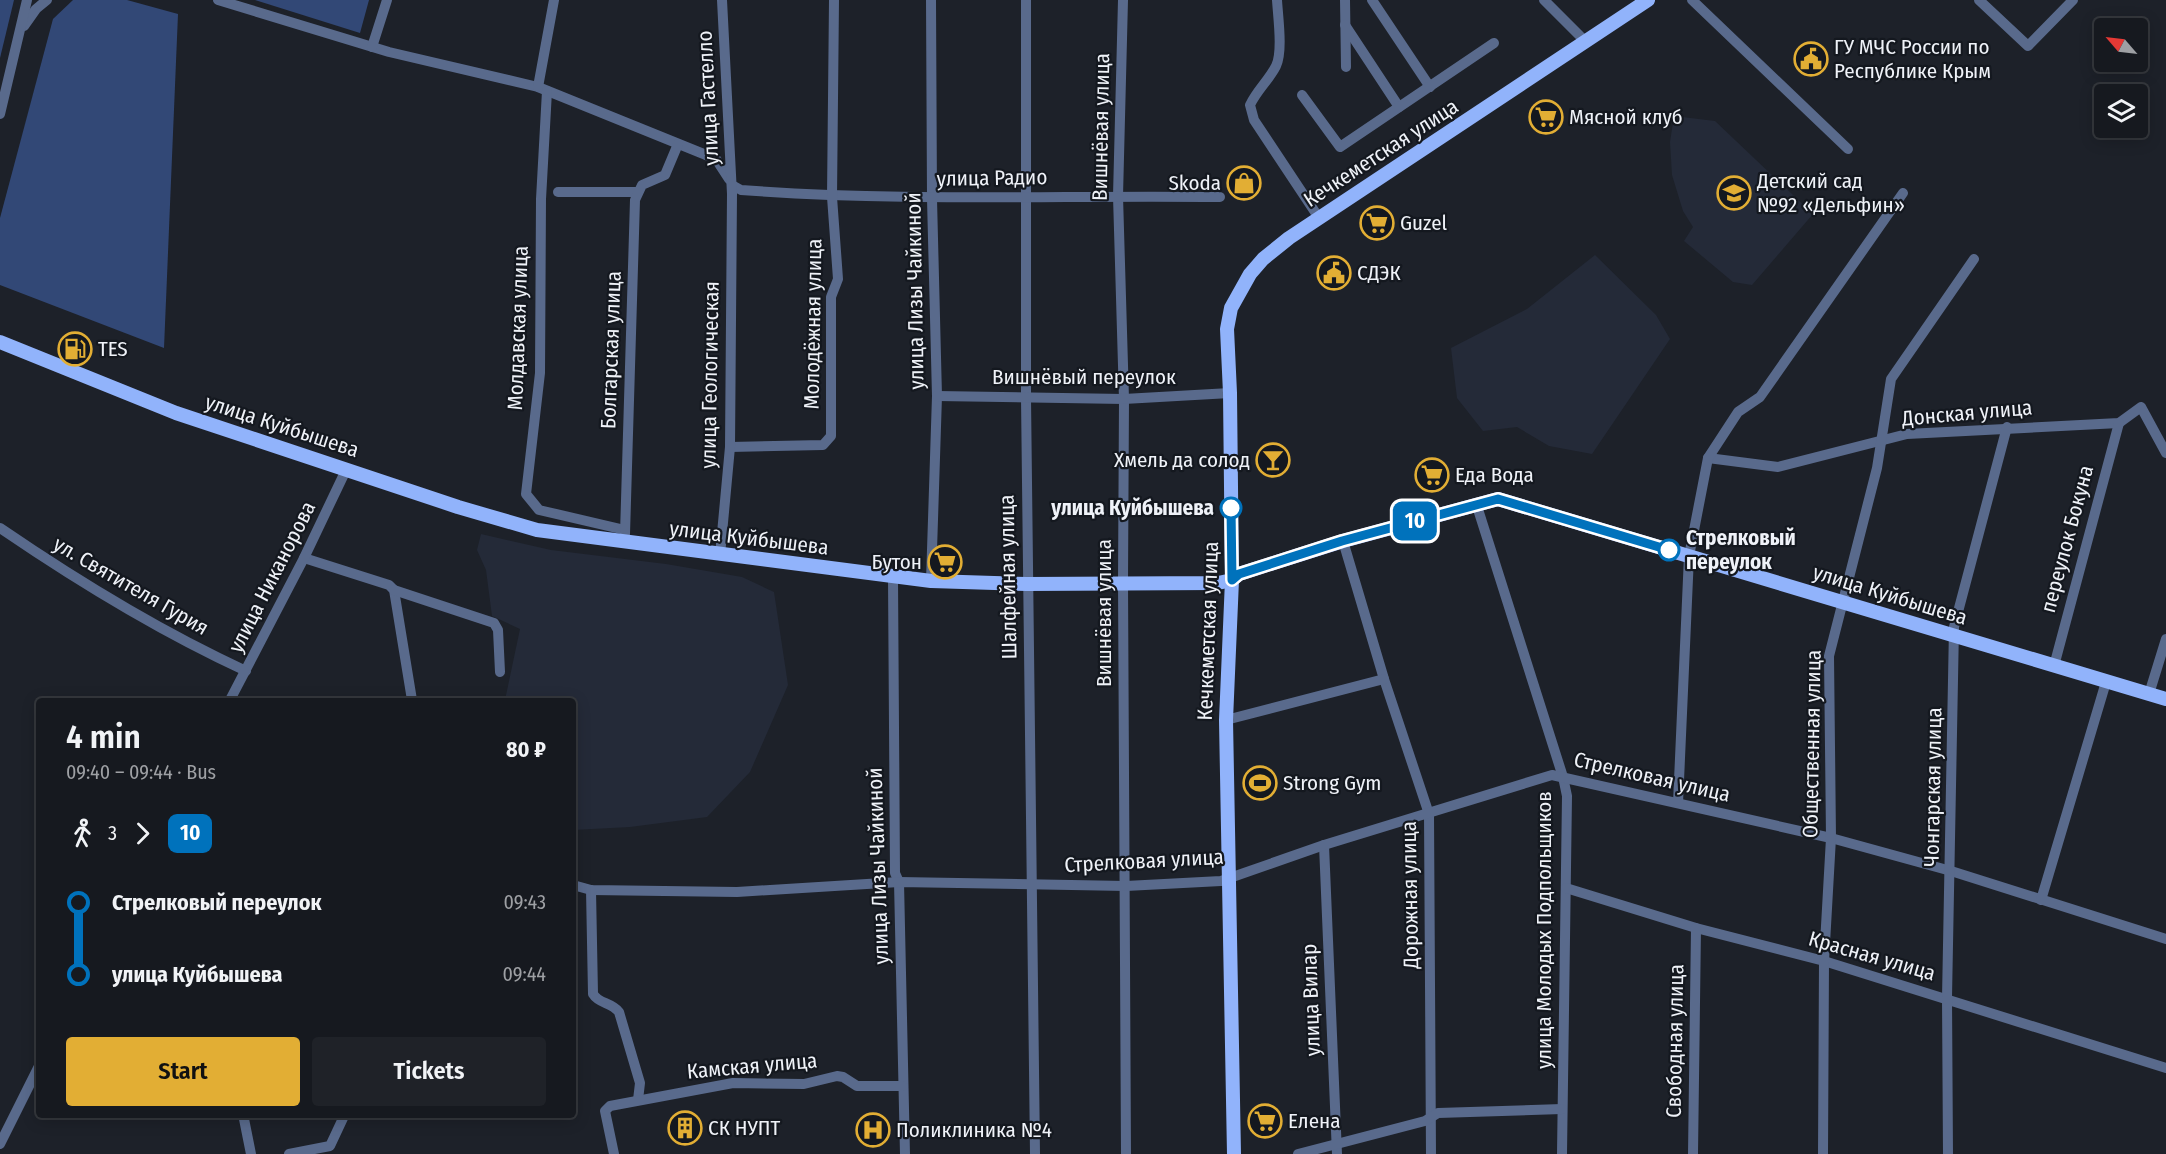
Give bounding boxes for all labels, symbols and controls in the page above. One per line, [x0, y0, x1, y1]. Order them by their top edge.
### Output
north arrow [2094, 18, 2148, 72]
map controls [2094, 18, 2148, 138]
street label: улица Гастелло [691, 30, 725, 166]
place label: ГУ МЧС России по Республике Крым [1834, 34, 1991, 84]
public building icon: ГУ МЧС России по Республике Крым [1793, 41, 1829, 77]
street label: Вишнёвая улица [1087, 53, 1115, 201]
button: layers [2094, 84, 2148, 138]
street label: Кечкеметская улица [1299, 93, 1463, 213]
supermarket icon: Мясной клуб [1528, 99, 1564, 135]
place label: Мясной клуб [1569, 104, 1683, 130]
street label: улица Радио [936, 164, 1048, 192]
shop icon: Skoda [1226, 165, 1262, 201]
place label: Детский сад №92 «Дельфин» [1756, 168, 1905, 218]
place label: Skoda [1168, 170, 1221, 196]
school or university icon: Детский сад №92 «Дельфин» [1716, 175, 1752, 211]
street label: улица Лизы Чайкиной [900, 192, 930, 390]
supermarket icon: Guzel [1359, 205, 1395, 241]
place label: Guzel [1400, 210, 1448, 236]
street label: Молодёжная улица [799, 238, 827, 410]
street label: Молдавская улица [502, 245, 534, 411]
public building icon: СДЭК [1316, 255, 1352, 291]
place label: СДЭК [1357, 260, 1401, 286]
street label: Болгарская улица [595, 270, 627, 430]
street label: улица Геологическая [695, 281, 725, 469]
fuel station icon: TES [57, 331, 93, 367]
place label: TES [98, 336, 128, 362]
street label: Вишнёвый переулок [992, 364, 1176, 390]
street label: улица Куйбышева [202, 389, 362, 463]
street label: Донская улица [1900, 394, 2033, 432]
bar icon: Хмель да солод [1255, 442, 1291, 478]
place label: Хмель да солод [1114, 447, 1250, 473]
supermarket icon: Еда Вода [1414, 457, 1450, 493]
place label: Еда Вода [1455, 462, 1534, 488]
street label: переулок Бокуна [2035, 462, 2099, 616]
street label: Шалфейная улица [994, 494, 1022, 660]
place label: улица Куйбышева [1050, 495, 1214, 521]
street label: улица Никанорова [223, 497, 321, 657]
marker: улица Куйбышева [1220, 497, 1242, 519]
line badge: 10 [1388, 502, 1442, 540]
text: 10 [1405, 508, 1425, 534]
street label: улица Куйбышева [668, 515, 830, 561]
place label: Стрелковый переулок [1686, 525, 1796, 575]
street label: ул. Святителя Гурия [49, 531, 213, 641]
street label: Вишнёвая улица [1091, 539, 1117, 687]
marker: Стрелковый переулок [1658, 539, 1680, 561]
street label: Кечкеметская улица [1192, 541, 1224, 721]
supermarket icon: Бутон [927, 544, 963, 580]
place label: Бутон [871, 549, 922, 575]
street label: улица Куйбышева [1810, 559, 1970, 631]
street label: Общественная улица [1797, 650, 1827, 838]
street label: Чонгарская улица [1919, 707, 1947, 867]
text: 4 min [66, 717, 141, 757]
text: 80 ₽ [506, 736, 546, 763]
street label: Стрелковая улица [1571, 746, 1733, 808]
text: 09:40 – 09:44 · Bus [66, 760, 216, 784]
sports icon: Strong Gym [1242, 765, 1278, 801]
street label: улица Лизы Чайкиной [862, 767, 894, 965]
place label: Strong Gym [1283, 770, 1382, 796]
street label: улица Молодых Подпольщиков [1531, 791, 1557, 1069]
icon: walk [66, 817, 99, 850]
icon: forward [126, 817, 159, 850]
text: 10 [180, 820, 200, 846]
text: 3 [108, 821, 117, 845]
street label: Дорожная улица [1396, 821, 1424, 970]
street label: Стрелковая улица [1064, 844, 1224, 878]
text: Стрелковый переулок [112, 889, 321, 916]
text: 09:43 [503, 890, 546, 914]
street label: Красная улица [1805, 925, 1939, 987]
street label: улица Вилар [1296, 943, 1326, 1057]
text: улица Куйбышева [112, 961, 282, 988]
text: 09:44 [503, 962, 546, 986]
street label: Свободная улица [1661, 964, 1689, 1118]
button: Start [66, 1037, 300, 1106]
button: Tickets [312, 1037, 546, 1106]
street label: Камская улица [686, 1047, 818, 1085]
supermarket icon: Елена [1247, 1103, 1283, 1139]
place label: Елена [1288, 1108, 1341, 1134]
building icon: СК НУПТ [667, 1110, 703, 1146]
hospital icon: Поликлиника №4 [855, 1112, 891, 1148]
place label: СК НУПТ [708, 1115, 780, 1141]
place label: Поликлиника №4 [896, 1117, 1052, 1143]

